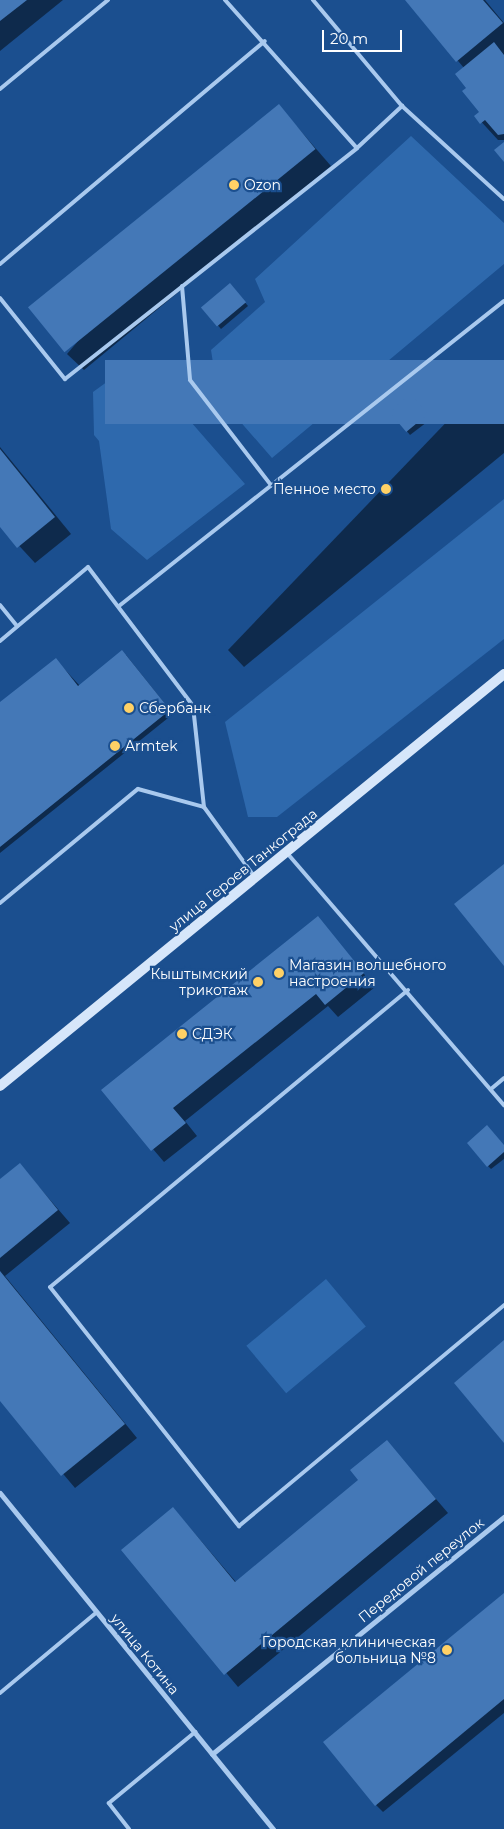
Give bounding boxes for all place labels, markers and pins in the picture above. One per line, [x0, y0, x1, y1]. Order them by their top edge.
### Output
place label: Ozon [244, 177, 281, 193]
marker: Ozon [228, 179, 240, 191]
place label: Пенное место [273, 481, 376, 497]
marker: Пенное место [380, 483, 392, 495]
place label: Сбербанк [139, 700, 211, 716]
marker: Сбербанк [123, 702, 135, 714]
place label: Armtek [125, 738, 178, 754]
marker: Armtek [109, 740, 121, 752]
place label: Магазин волшебного настроения [289, 957, 446, 990]
place label: Кыштымский трикотаж [150, 966, 248, 999]
marker: Магазин волшебного настроения [273, 967, 285, 979]
marker: Кыштымский трикотаж [252, 976, 264, 988]
place label: СДЭК [192, 1026, 233, 1042]
marker: СДЭК [176, 1028, 188, 1040]
place label: Городская клиническая больница №8 [262, 1634, 436, 1666]
marker: Городская клиническая больница №8 [440, 1643, 454, 1657]

